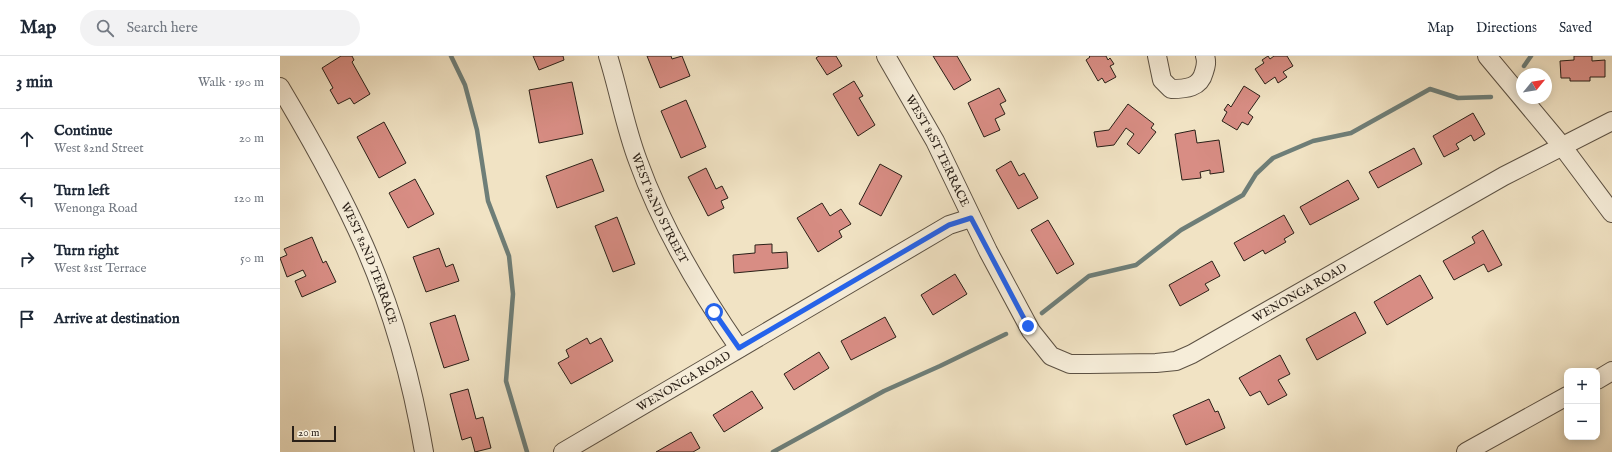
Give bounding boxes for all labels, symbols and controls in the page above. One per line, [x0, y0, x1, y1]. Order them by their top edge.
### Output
search box [80, 10, 360, 46]
text: Map [20, 16, 56, 40]
icon: search [94, 17, 116, 39]
text: Search here [126, 18, 198, 37]
text: Map [1427, 19, 1454, 37]
text: Directions [1476, 19, 1537, 37]
text: Saved [1559, 19, 1592, 37]
north arrow [1516, 68, 1552, 104]
text: 3 min [16, 72, 53, 93]
text: Walk · 190 m [198, 74, 264, 91]
street label: WEST 81ST TERRACE [902, 92, 973, 209]
text: Continue [54, 121, 112, 140]
icon: ahead [16, 128, 38, 150]
text: 20 m [239, 130, 264, 147]
text: West 82nd Street [54, 140, 144, 157]
street label: WEST 82ND STREET [628, 151, 691, 266]
text: Turn left [54, 181, 110, 200]
icon: left [16, 188, 38, 210]
text: 120 m [234, 190, 264, 207]
text: Wenonga Road [54, 200, 137, 217]
street label: WEST 82ND TERRACE [337, 200, 400, 326]
text: Turn right [54, 241, 119, 260]
icon: right [16, 248, 38, 270]
text: 50 m [240, 250, 264, 267]
text: West 81st Terrace [54, 260, 146, 277]
street label: WENONGA ROAD [1250, 260, 1350, 326]
route start [705, 303, 723, 321]
icon: arrive [16, 308, 38, 330]
text: Arrive at destination [54, 309, 180, 328]
route end [1019, 317, 1037, 335]
street label: WENONGA ROAD [634, 348, 734, 415]
map controls [1564, 368, 1600, 440]
button: + [1564, 368, 1600, 404]
button: − [1564, 404, 1600, 440]
scale bar [292, 424, 336, 443]
text: 20 m [298, 426, 319, 440]

